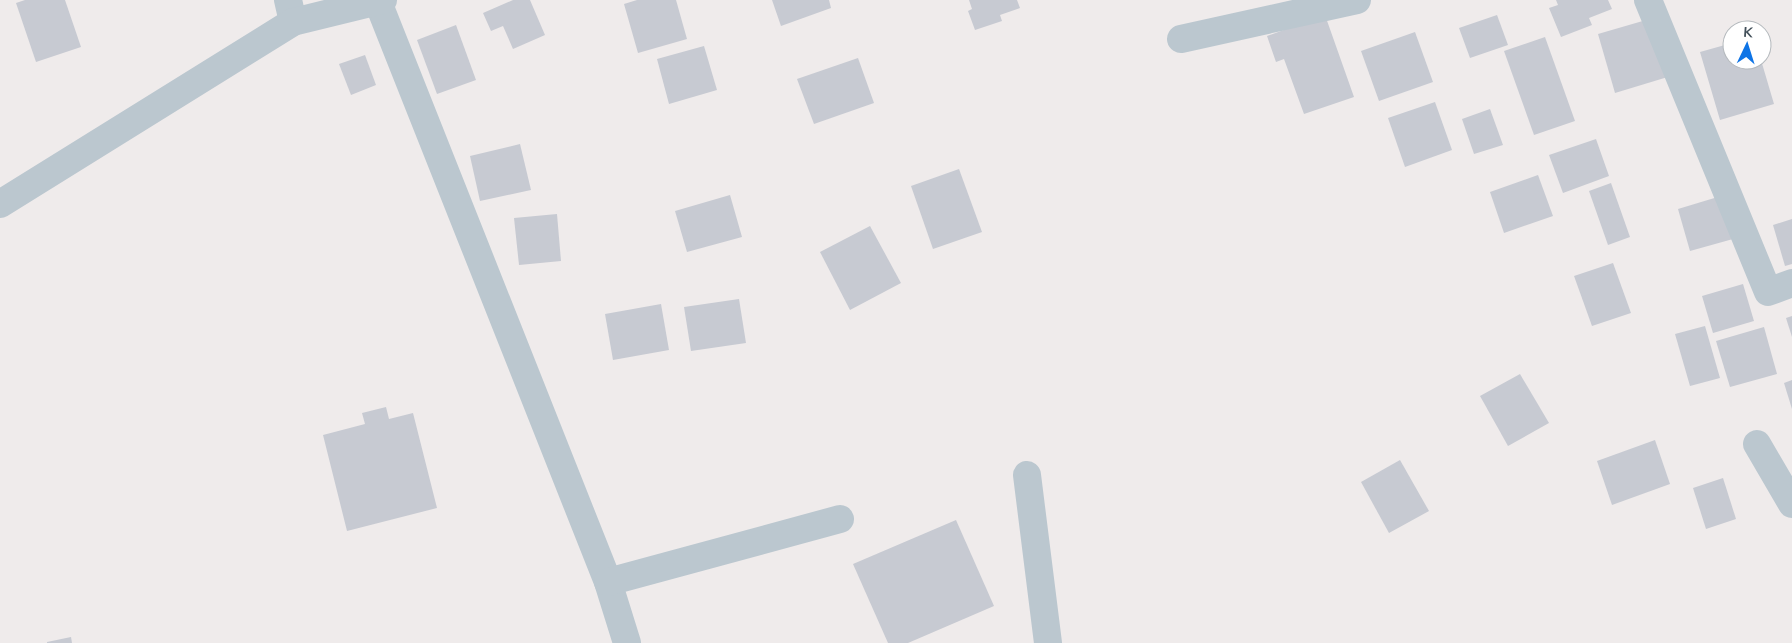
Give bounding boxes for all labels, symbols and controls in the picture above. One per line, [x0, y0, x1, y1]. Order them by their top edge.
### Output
north arrow [1722, 20, 1772, 70]
text: K [1743, 23, 1754, 42]

